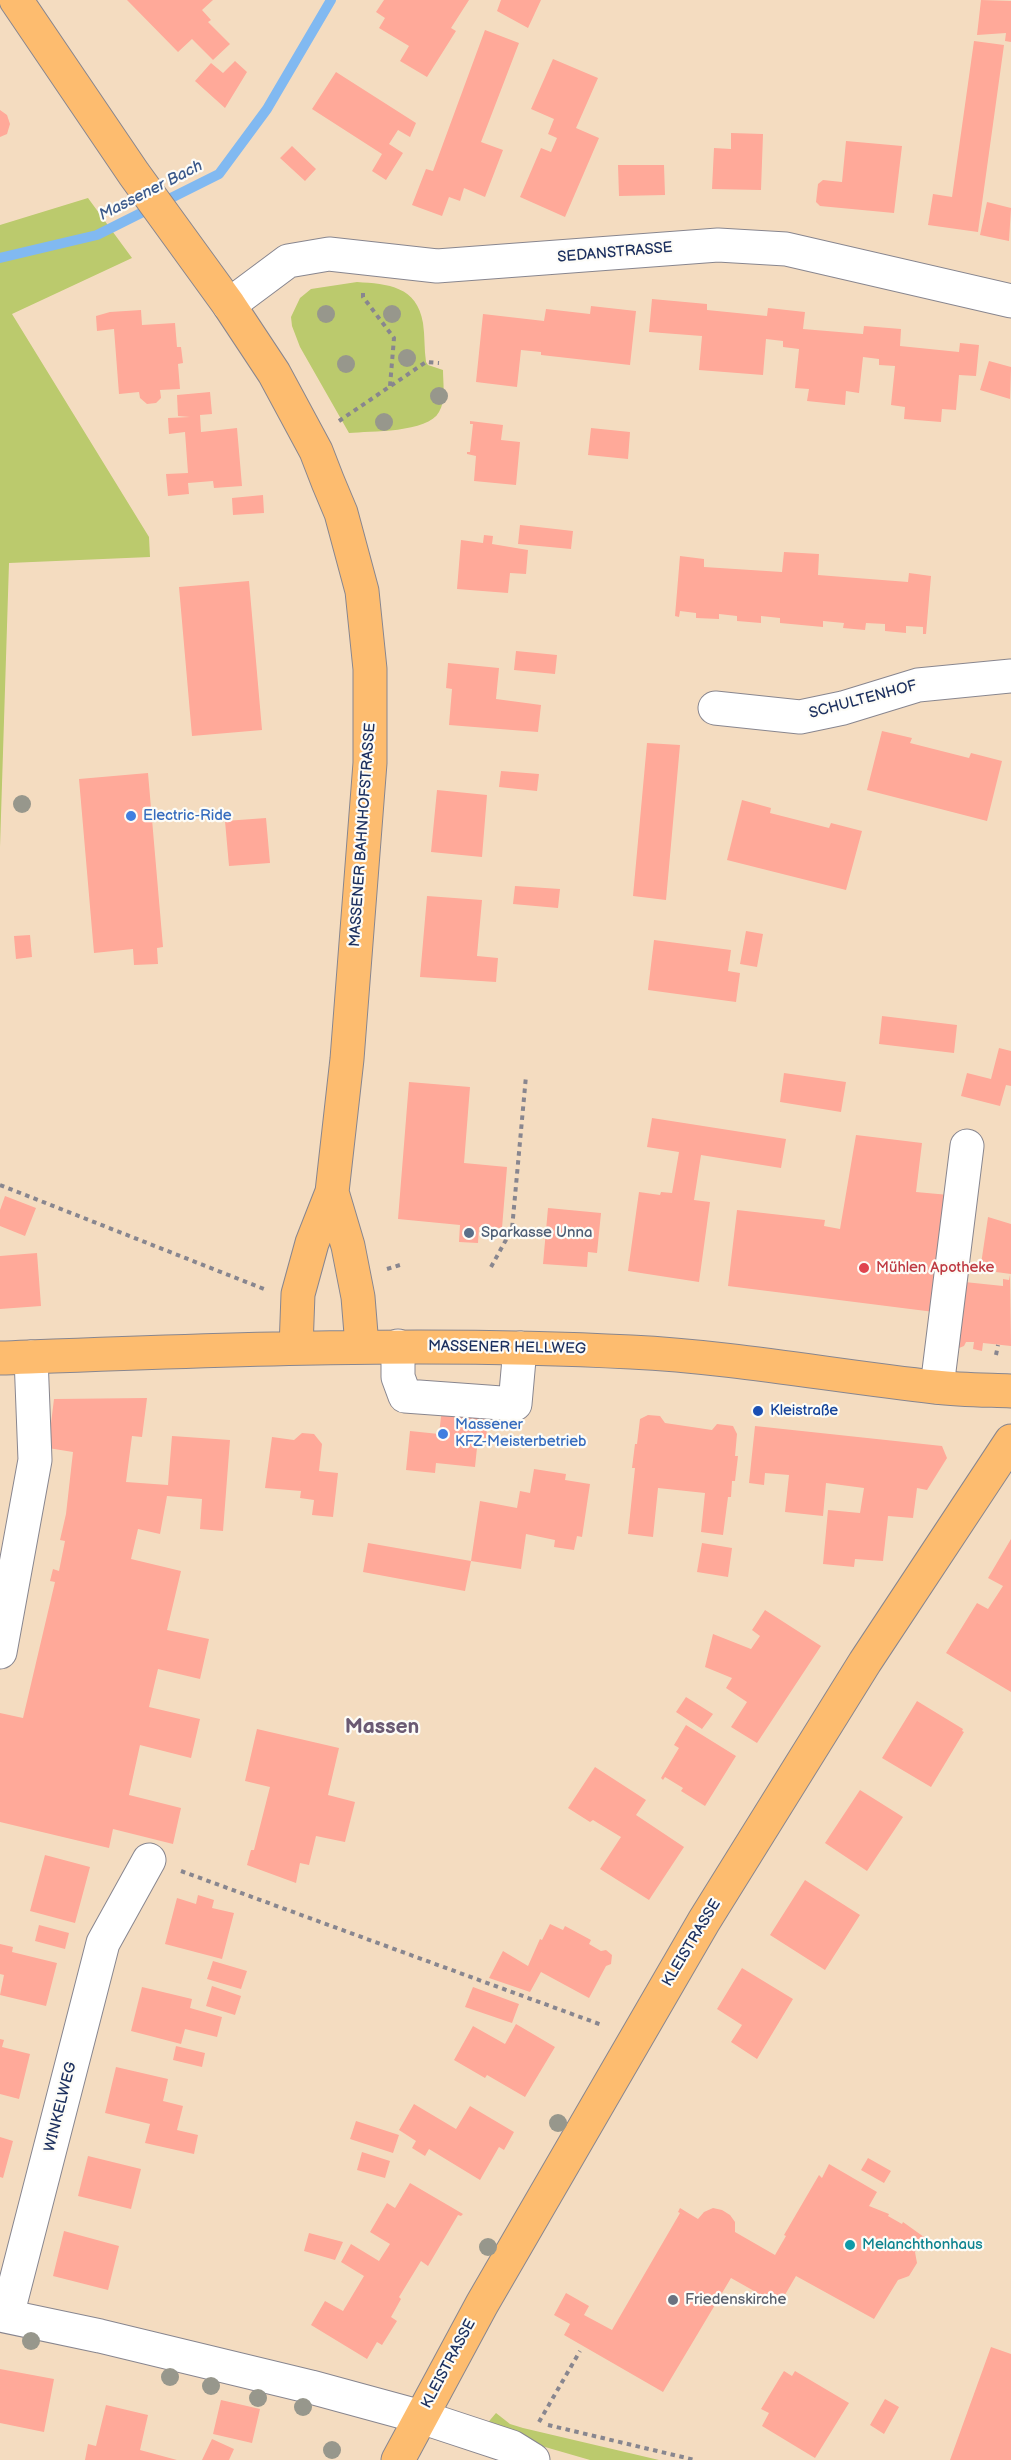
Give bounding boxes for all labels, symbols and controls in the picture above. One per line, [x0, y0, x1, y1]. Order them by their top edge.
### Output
water label: Massener Bach [96, 157, 206, 225]
street label: SEDANSTRASSE [557, 239, 673, 267]
street label: SCHULTENHOF [807, 677, 919, 723]
street label: MASSENER BAHNHOFSTRASSE [346, 722, 380, 948]
place label: Electric-Ride [143, 807, 232, 825]
marker: Electric-Ride [124, 809, 138, 823]
place label: Sparkasse Unna [481, 1224, 592, 1242]
marker: Sparkasse Unna [462, 1226, 476, 1240]
place label: Mühlen Apotheke [876, 1259, 994, 1277]
marker: Mühlen Apotheke [857, 1261, 871, 1275]
street label: MASSENER HELLWEG [428, 1338, 586, 1358]
place label: Kleistraße [770, 1402, 838, 1420]
marker: Kleistraße [751, 1404, 765, 1418]
place label: Massener KFZ-Meisterbetrieb [455, 1416, 587, 1451]
marker: Massener KFZ-Meisterbetrieb [436, 1427, 450, 1441]
district label: Massen [345, 1715, 419, 1741]
street label: KLEISTRASSE [659, 1896, 725, 1990]
street label: WINKELWEG [41, 2060, 81, 2154]
place label: Melanchthonhaus [862, 2236, 983, 2254]
marker: Melanchthonhaus [843, 2238, 857, 2252]
place label: Friedenskirche [685, 2291, 786, 2309]
marker: Friedenskirche [666, 2293, 680, 2307]
street label: KLEISTRASSE [418, 2316, 480, 2412]

